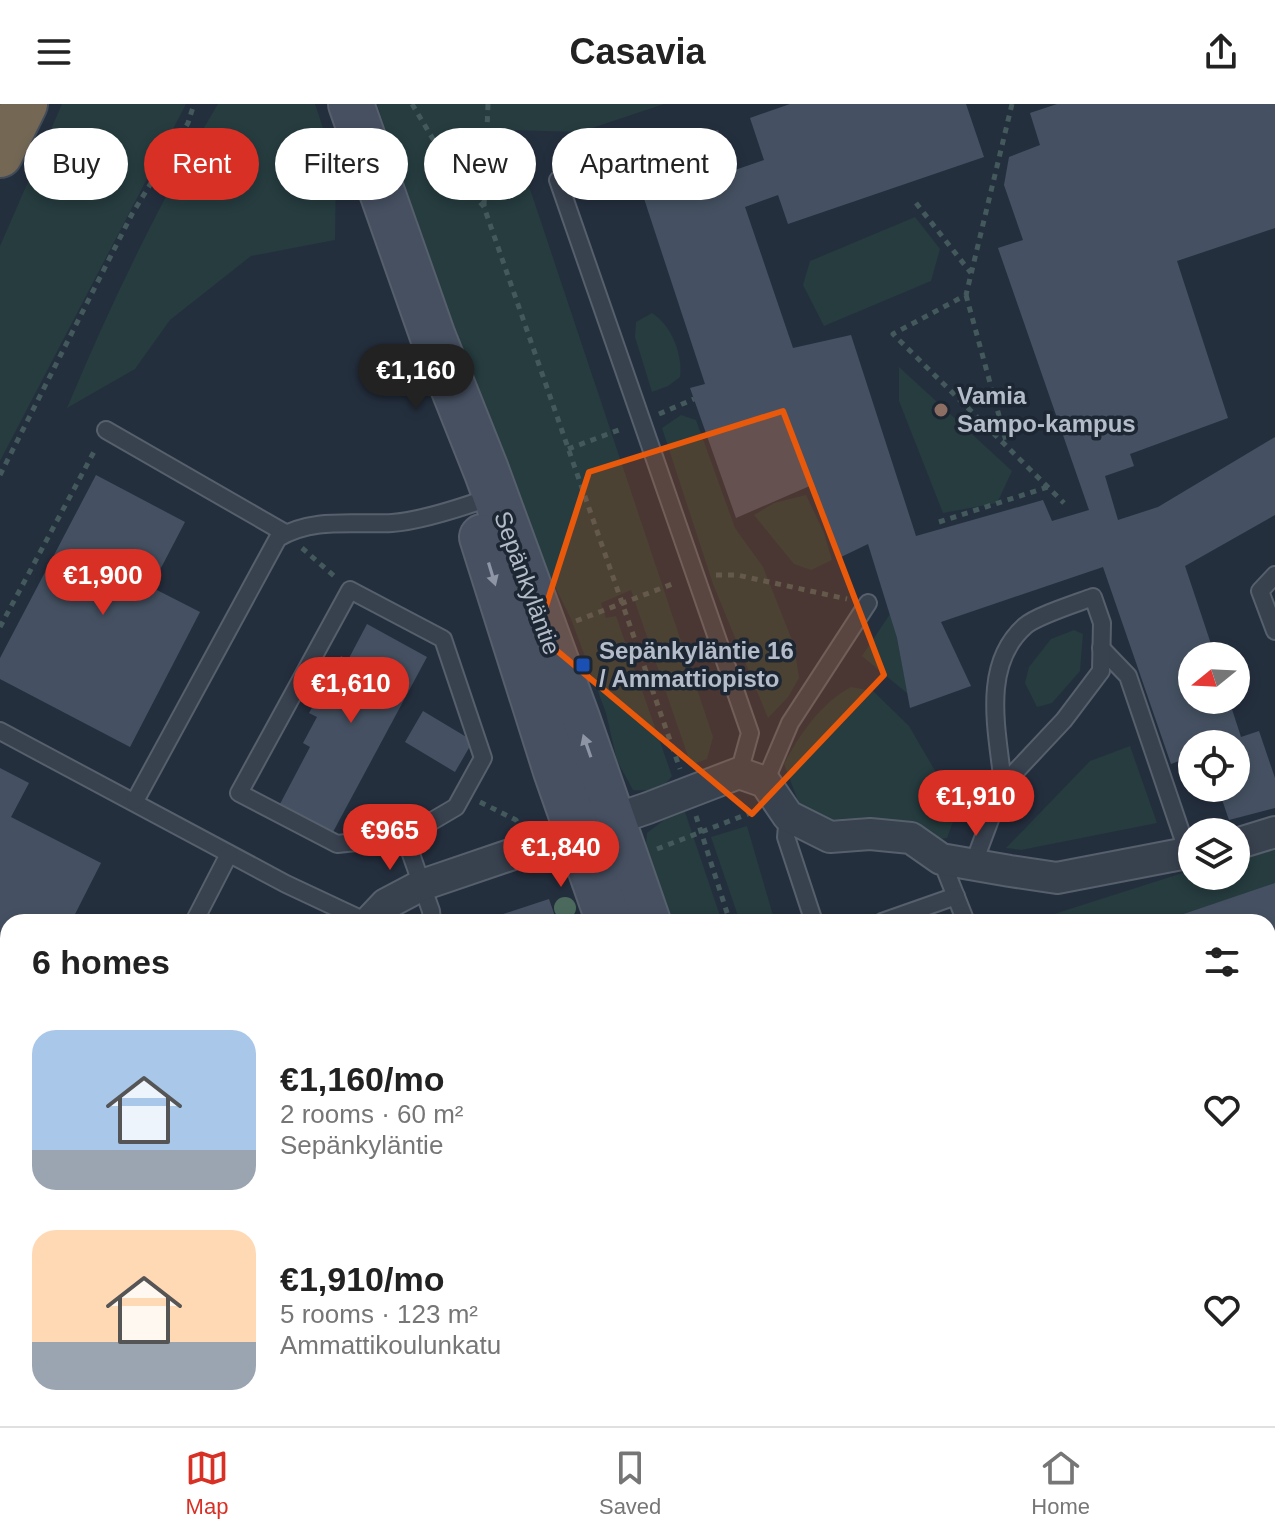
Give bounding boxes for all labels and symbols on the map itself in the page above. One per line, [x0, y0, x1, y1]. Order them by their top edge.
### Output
pin: €1,160 [351, 344, 481, 412]
place label: Vamia Sampo-kampus [957, 382, 1136, 437]
marker: Vamia Sampo-kampus [932, 401, 950, 419]
street label: Sepänkyläntie [489, 507, 566, 658]
pin: €1,900 [38, 549, 168, 617]
one-way arrow [486, 563, 499, 587]
place label: Sepänkyläntie 16 / Ammattiopisto [599, 637, 794, 692]
north arrow [1178, 642, 1250, 714]
marker: Sepänkyläntie 16 / Ammattiopisto [574, 656, 592, 674]
pin: €1,610 [286, 657, 416, 725]
one-way arrow [580, 734, 592, 758]
pin: €1,910 [911, 770, 1041, 838]
pin: €965 [343, 804, 437, 872]
pin: €1,840 [496, 821, 626, 889]

